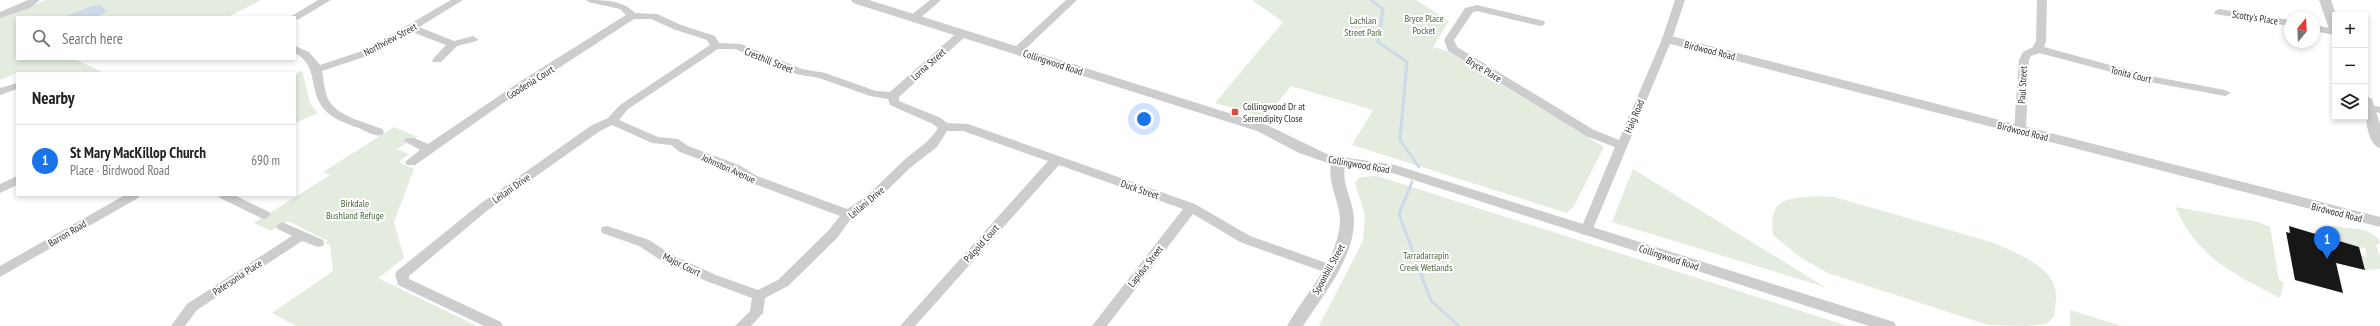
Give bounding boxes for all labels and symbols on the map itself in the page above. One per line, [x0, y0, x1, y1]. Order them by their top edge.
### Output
street label: Scotty's Place [2231, 7, 2279, 28]
park label: Bryce Place Pocket [1404, 12, 1444, 37]
north arrow [2284, 12, 2320, 48]
park label: Lachlan Street Park [1344, 14, 1382, 39]
street label: Northview Street [361, 20, 419, 59]
street label: Birdwood Road [1683, 38, 1737, 63]
street label: Cresthill Street [743, 45, 795, 76]
street label: Lorna Street [908, 45, 948, 83]
street label: Collingwood Road [1021, 47, 1084, 78]
street label: Bryce Place [1464, 54, 1504, 85]
street label: Goodenia Court [504, 63, 557, 102]
street label: Tonita Court [2109, 63, 2153, 86]
street label: Paul Street [2015, 66, 2030, 104]
street label: Haig Road [1622, 98, 1647, 135]
place label: Collingwood Dr at Serendipity Close [1243, 100, 1305, 125]
marker: Collingwood Dr at Serendipity Close [1230, 107, 1240, 117]
your location [1134, 109, 1154, 129]
street label: Birdwood Road [1996, 119, 2050, 144]
street label: Johnston Avenue [699, 150, 758, 186]
street label: Collingwood Road [1327, 153, 1391, 176]
street label: Leilani Drive [490, 171, 533, 206]
street label: Duck Street [1119, 177, 1161, 202]
street label: Leilani Drive [846, 184, 887, 221]
park label: Birkdale Bushland Refuge [326, 197, 384, 222]
street label: Birdwood Road [2310, 200, 2364, 225]
street label: Barron Road [46, 217, 89, 250]
street label: Palgold Court [961, 221, 1002, 265]
pin: 1 [2314, 226, 2340, 259]
street label: Spoonbill Street [1309, 242, 1348, 297]
street label: Collingwood Road [1637, 242, 1700, 273]
street label: Lapidus Street [1125, 243, 1166, 290]
park label: Tarradarrapin Creek Wetlands [1400, 249, 1453, 274]
street label: Major Court [661, 250, 703, 279]
street label: Patersonia Place [210, 257, 265, 298]

